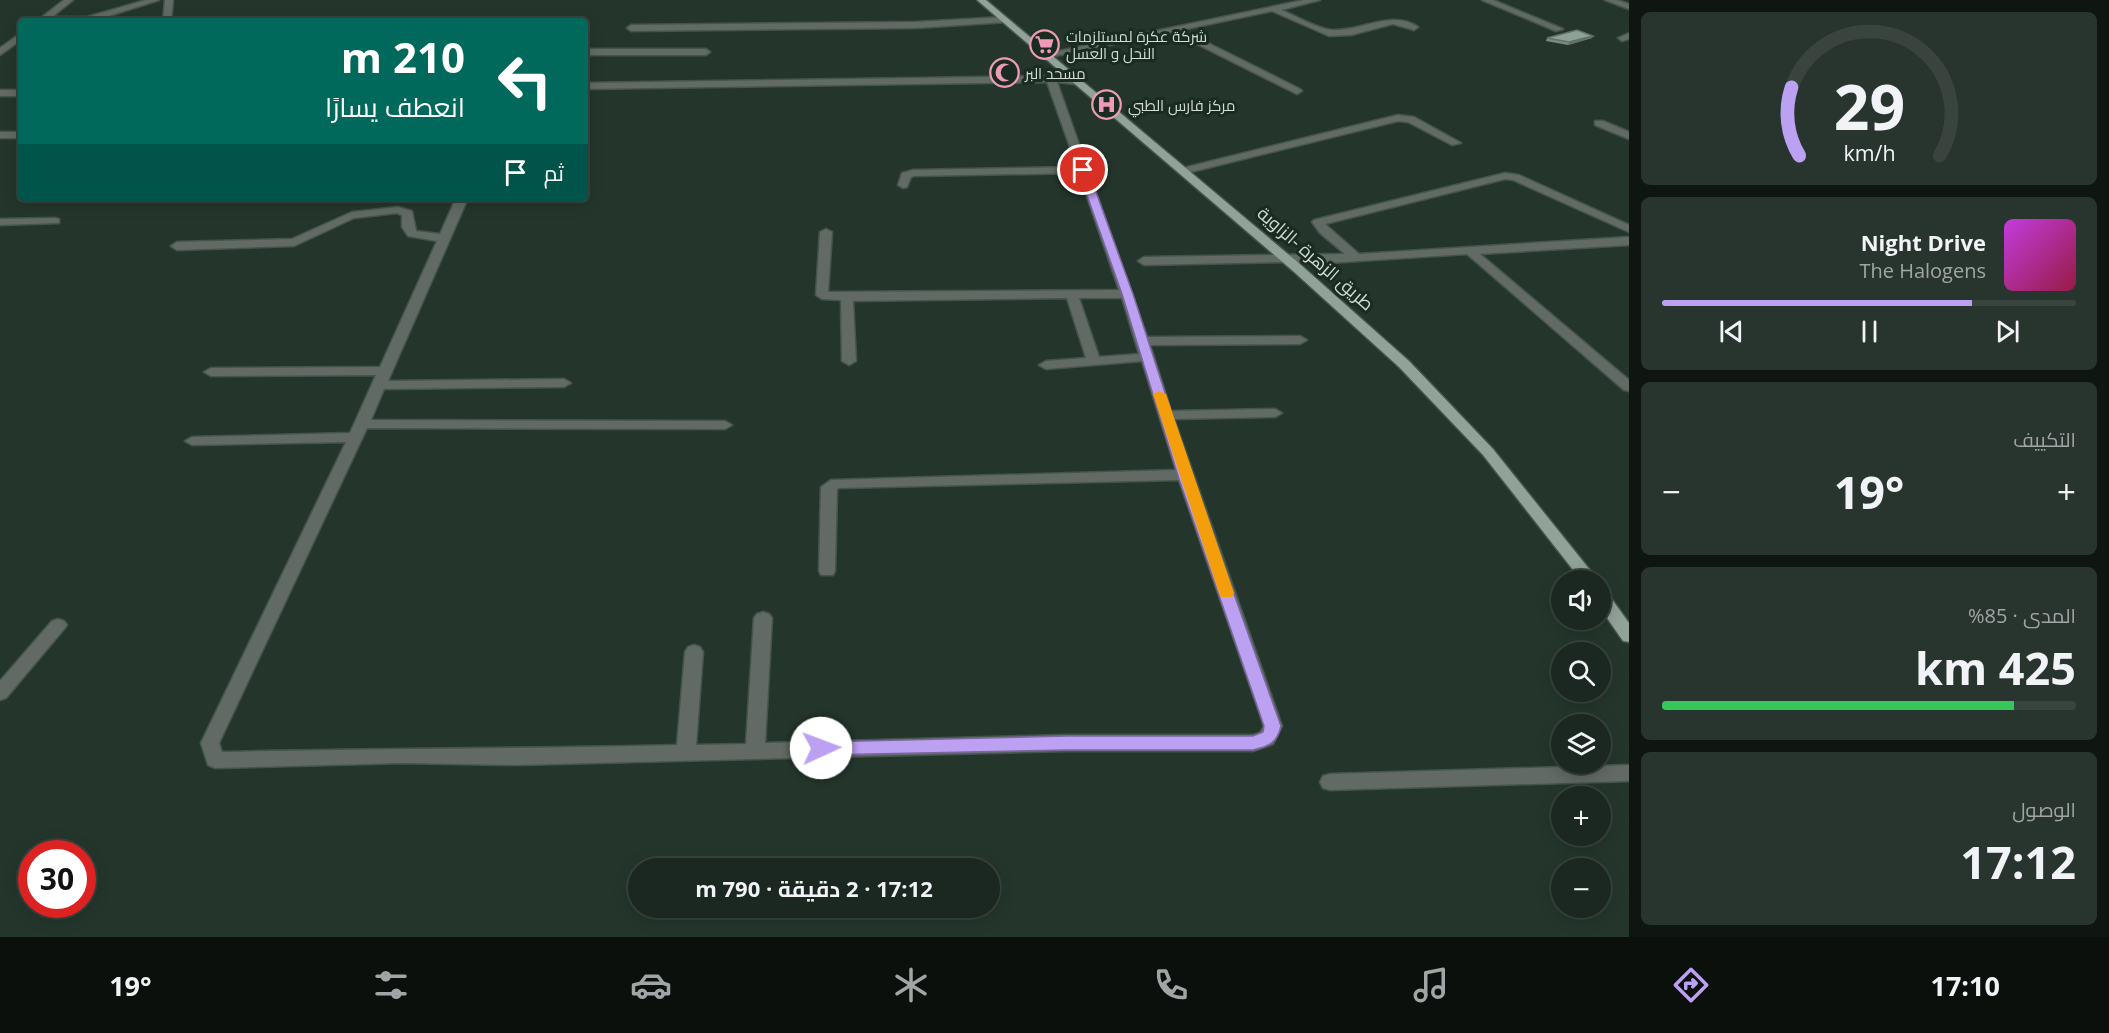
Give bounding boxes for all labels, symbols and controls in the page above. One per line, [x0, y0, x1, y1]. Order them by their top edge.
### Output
place label: شركة عكرة لمستلزمات النحل و العسل [1066, 26, 1207, 64]
text: 210 m [341, 28, 465, 85]
supermarket icon: شركة عكرة لمستلزمات النحل و العسل [1029, 29, 1061, 61]
icon: left [486, 42, 564, 120]
mosque icon: مسحد البر [988, 57, 1020, 89]
place label: مسحد البر [1024, 63, 1086, 83]
text: 29 [1833, 63, 1905, 148]
text: انعطف يسارًا [325, 88, 465, 125]
hospital icon: مركز فارس الطبي [1091, 89, 1123, 121]
place label: مركز فارس الطبي [1128, 95, 1236, 118]
text: km/h [1843, 138, 1895, 167]
pin [1057, 144, 1108, 195]
icon: arrive [1066, 153, 1099, 186]
icon: arrive [499, 156, 532, 189]
text: ثم [544, 157, 564, 187]
street label: طريق الزهرة -الزاوية [1252, 201, 1379, 316]
text: Night Drive [1861, 227, 1986, 257]
text: The Halogens [1859, 257, 1986, 284]
icon: previous [1715, 315, 1748, 348]
icon: pause [1853, 315, 1886, 348]
icon: next [1991, 315, 2024, 348]
text: التكييف [2013, 426, 2076, 453]
text: 19° [1834, 461, 1904, 522]
text: − [1662, 469, 1681, 514]
text: + [2057, 469, 2076, 514]
map controls [1551, 570, 1611, 918]
button: sound [1551, 570, 1611, 630]
text: المدى · 85% [1968, 602, 2076, 629]
text: 425 km [1915, 637, 2076, 698]
button: search [1551, 642, 1611, 702]
button: layers [1551, 714, 1611, 774]
position arrow [789, 716, 853, 780]
button: + [1551, 786, 1611, 846]
text: الوصول [2012, 796, 2076, 823]
text: 17:12 [1960, 831, 2076, 892]
speed limit sign: 30 [18, 840, 96, 918]
button: − [1551, 858, 1611, 918]
text: 17:12 · 2 دقيقة · 790 m [695, 873, 933, 903]
icon: filters [370, 964, 412, 1006]
icon: car [630, 964, 672, 1006]
icon: climate [890, 964, 932, 1006]
icon: phone [1150, 964, 1192, 1006]
icon: music [1410, 964, 1452, 1006]
icon: directions [1670, 964, 1712, 1006]
text: 19° [109, 967, 152, 1004]
text: 17:10 [1930, 967, 2000, 1004]

